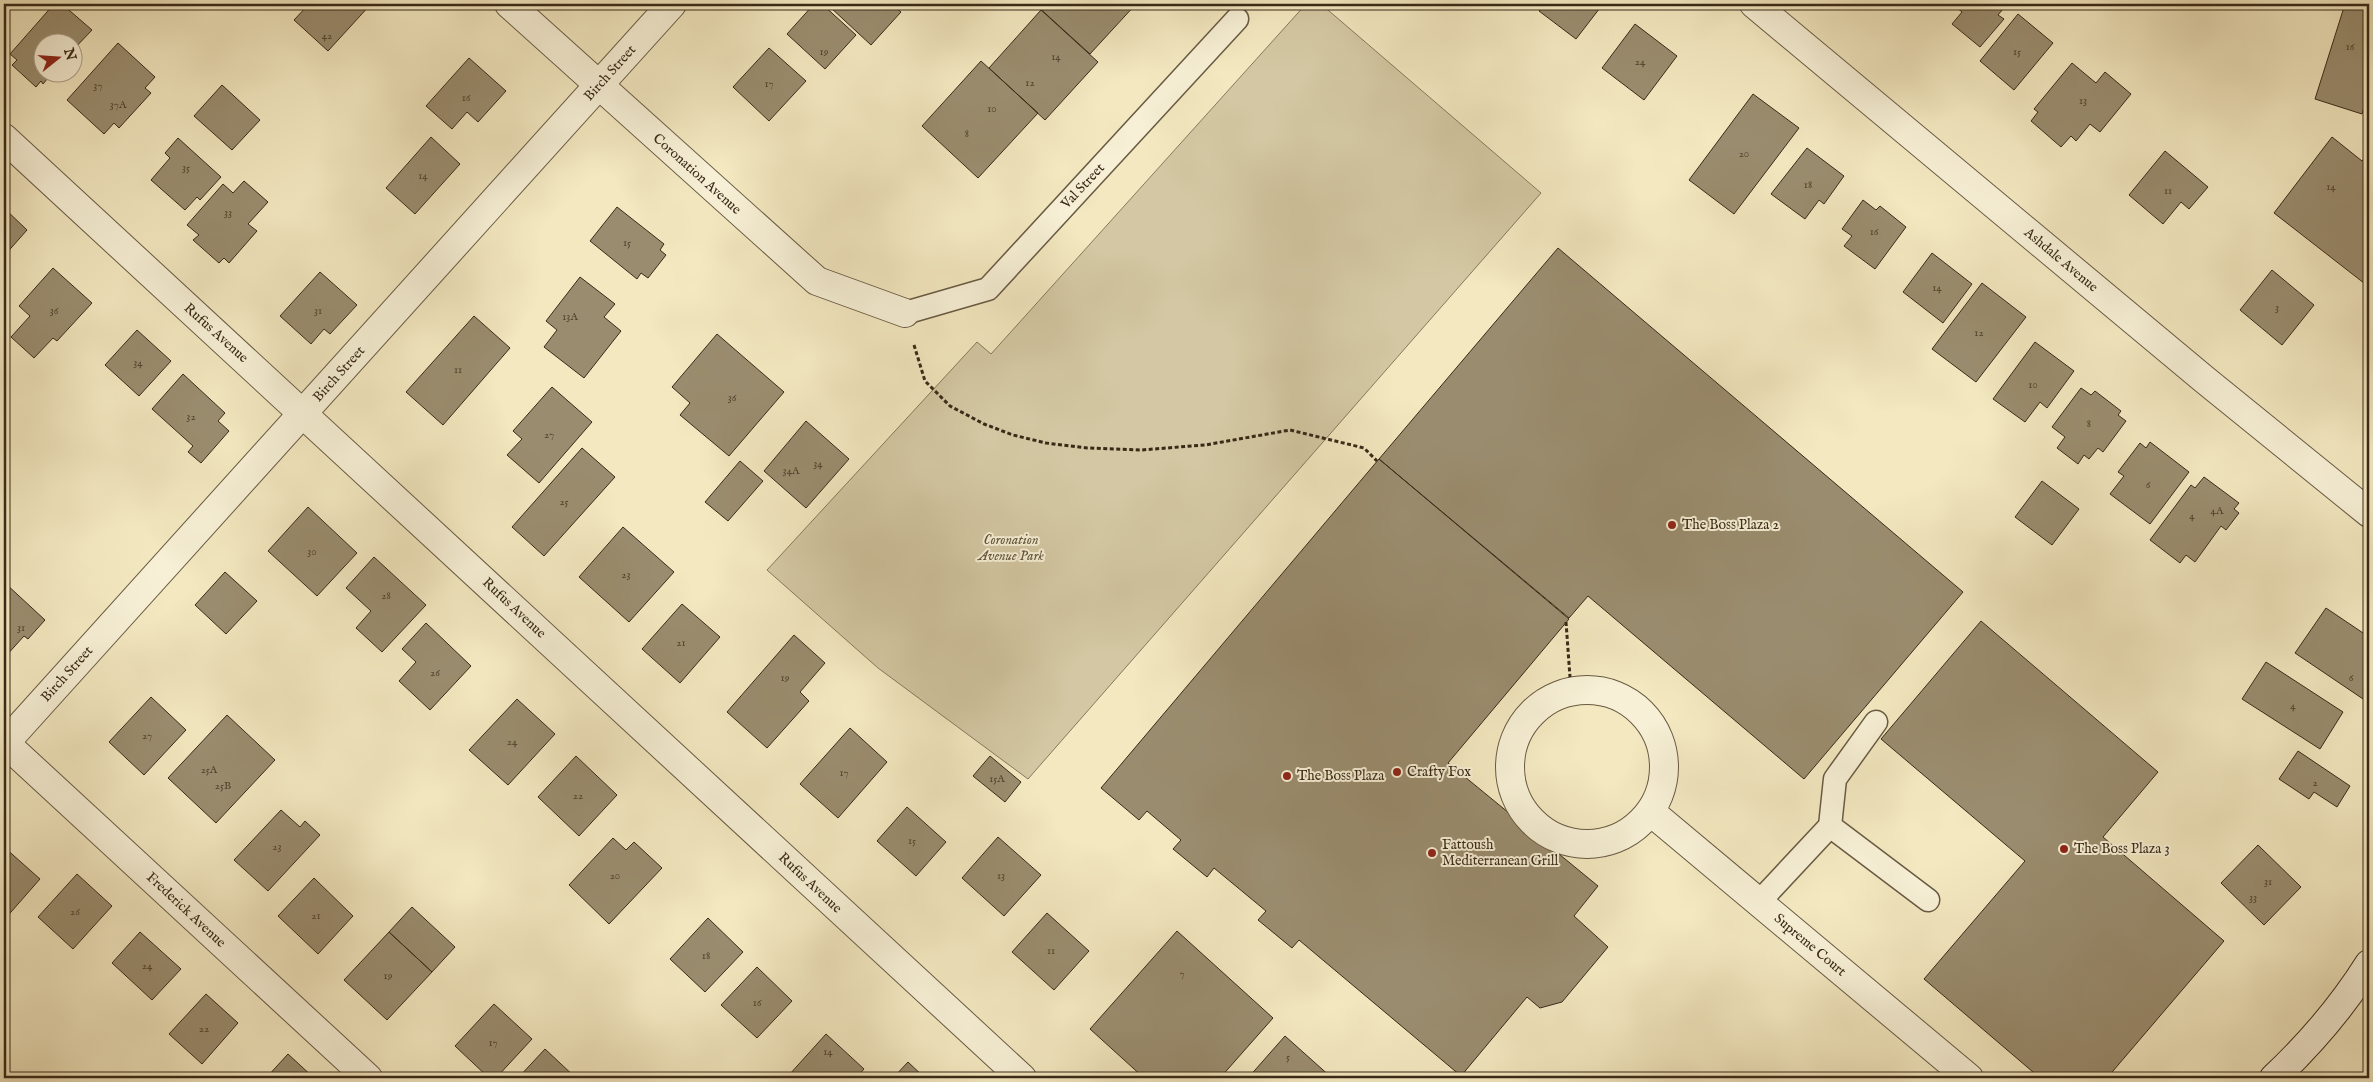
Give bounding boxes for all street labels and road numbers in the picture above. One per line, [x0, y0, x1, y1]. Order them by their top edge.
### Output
street label: Birch Street [580, 41, 640, 105]
street label: Coronation Avenue [649, 130, 745, 219]
street label: Val Street [1057, 159, 1109, 213]
street label: Ashdale Avenue [2019, 223, 2102, 297]
street label: Rufus Avenue [180, 299, 253, 367]
street label: Birch Street [309, 342, 369, 406]
street label: Rufus Avenue [478, 574, 550, 643]
street label: Birch Street [37, 642, 97, 706]
street label: Rufus Avenue [774, 849, 846, 918]
street label: Frederick Avenue [142, 869, 230, 952]
street label: Supreme Court [1770, 910, 1850, 980]

